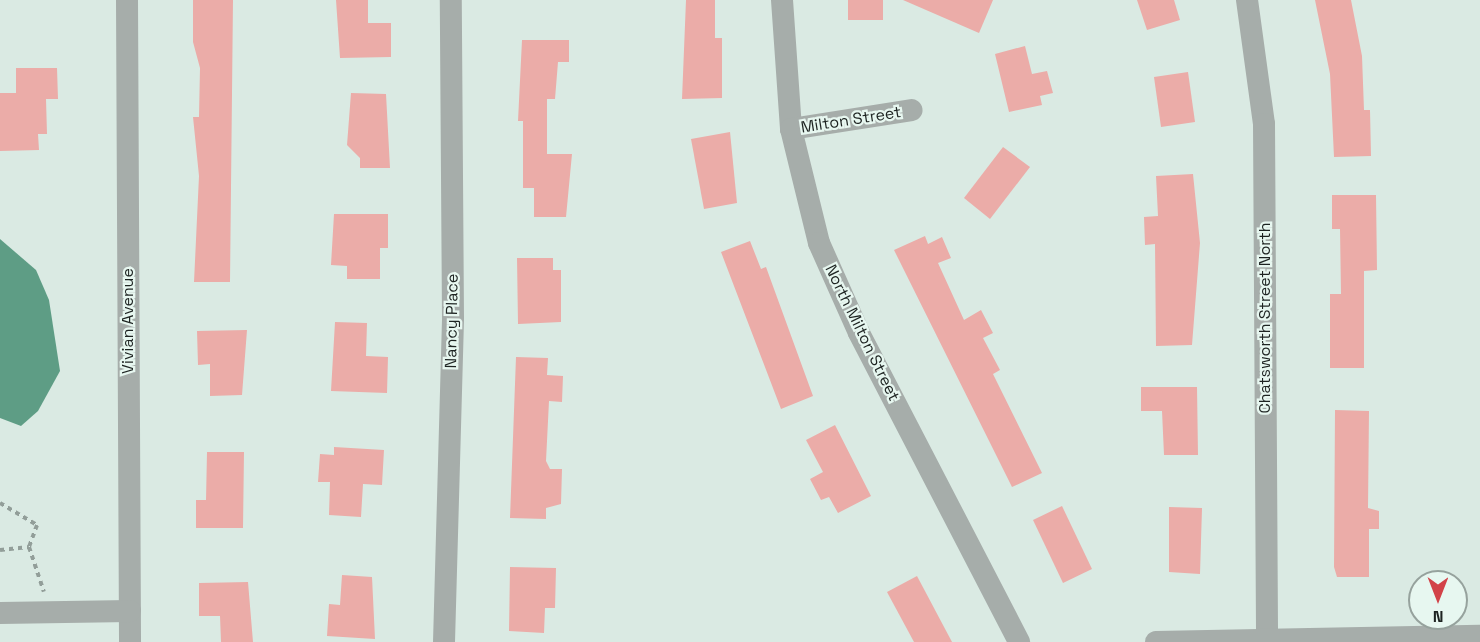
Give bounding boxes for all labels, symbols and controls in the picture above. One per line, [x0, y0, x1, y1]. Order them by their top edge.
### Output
street label: Milton Street [799, 103, 903, 137]
street label: Chatsworth Street North [1255, 222, 1275, 414]
street label: North Milton Street [821, 262, 903, 404]
street label: Vivian Avenue [118, 268, 138, 374]
street label: Nancy Place [442, 274, 462, 368]
north arrow [1408, 570, 1468, 630]
text: N [1433, 606, 1443, 627]

